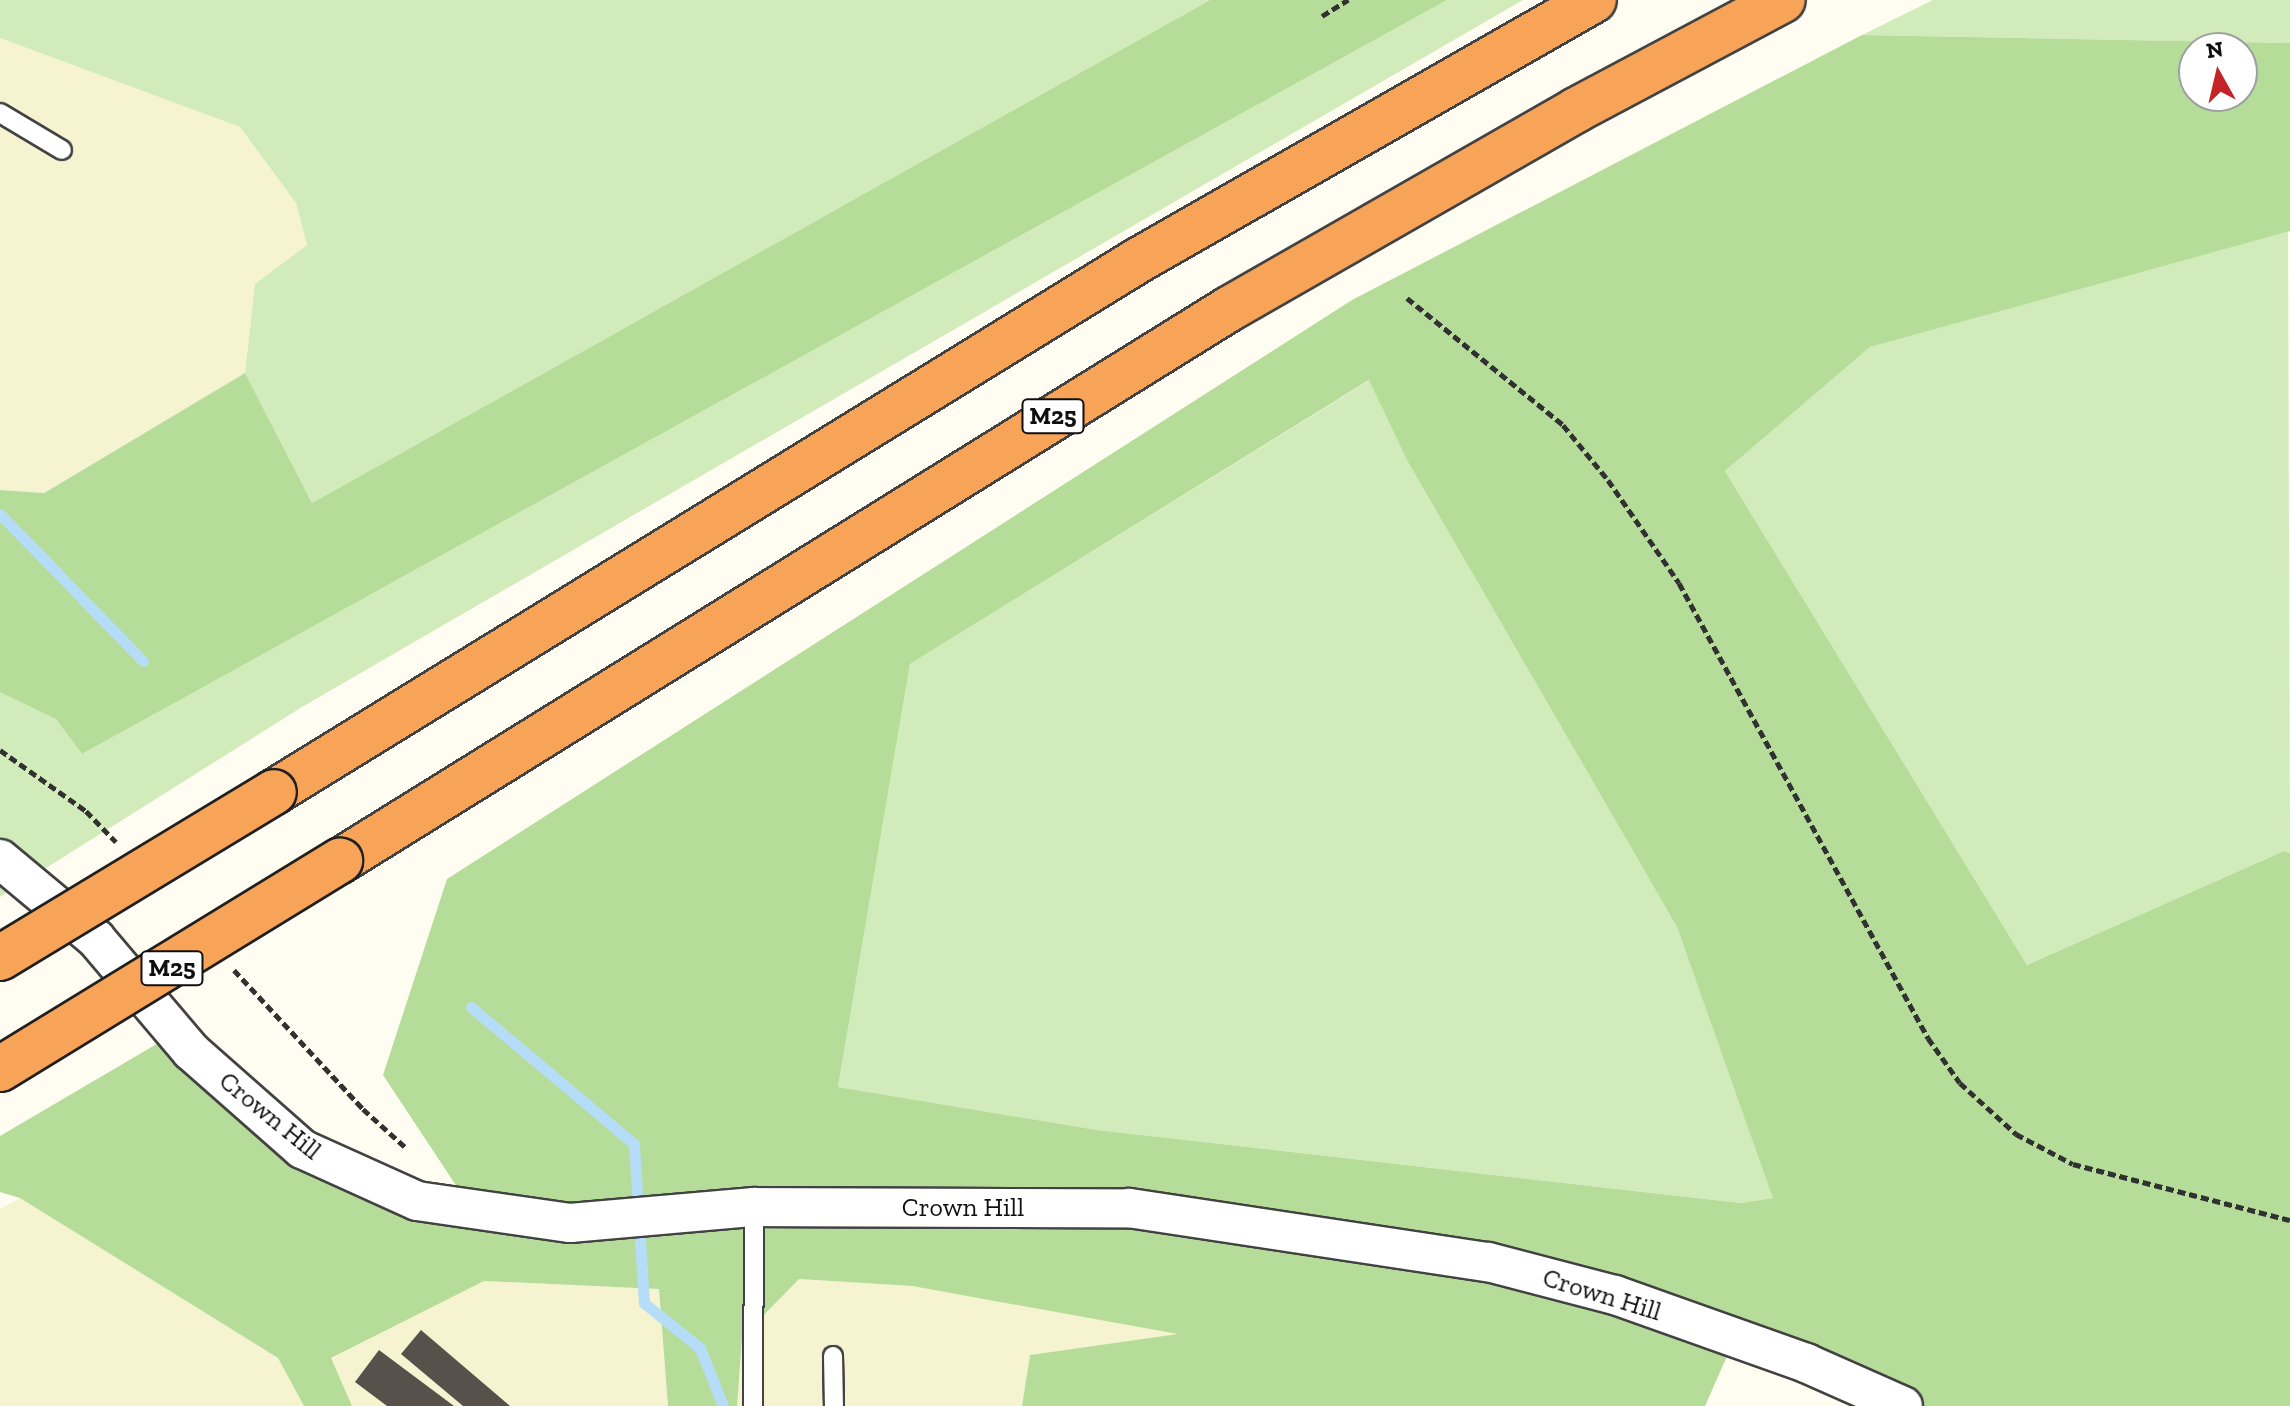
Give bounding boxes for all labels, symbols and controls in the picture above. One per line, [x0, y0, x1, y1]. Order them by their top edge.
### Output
north arrow [2178, 32, 2258, 112]
text: N [2205, 35, 2225, 64]
road number: M25 [1021, 396, 1085, 436]
road number: M25 [140, 948, 204, 988]
street label: Crown Hill [213, 1065, 327, 1167]
street label: Crown Hill [902, 1192, 1024, 1224]
street label: Crown Hill [1539, 1262, 1665, 1328]

